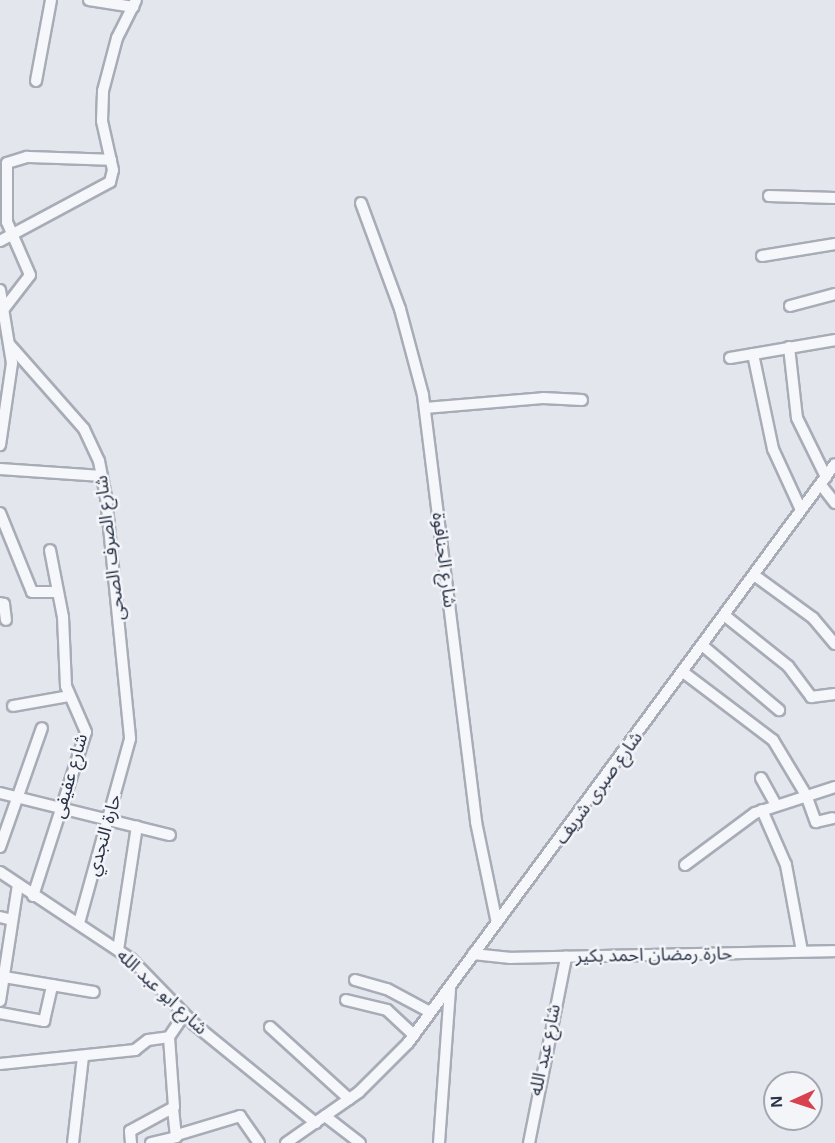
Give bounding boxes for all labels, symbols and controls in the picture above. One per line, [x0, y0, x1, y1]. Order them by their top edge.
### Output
street label: شارع الصرف الصحى [90, 474, 130, 622]
street label: شارع الحنافوة [427, 511, 461, 609]
street label: شارع صبرى شريف [551, 727, 647, 849]
street label: شارع عفيفى [48, 731, 92, 821]
street label: حارة النجدي [82, 792, 126, 878]
street label: حارة رمضان احمد بكير [575, 943, 733, 967]
street label: شارع ابو عبد الله [112, 945, 212, 1039]
street label: شارع عبد الله [525, 1002, 565, 1098]
north arrow [763, 1071, 823, 1131]
text: N [768, 1096, 785, 1108]

